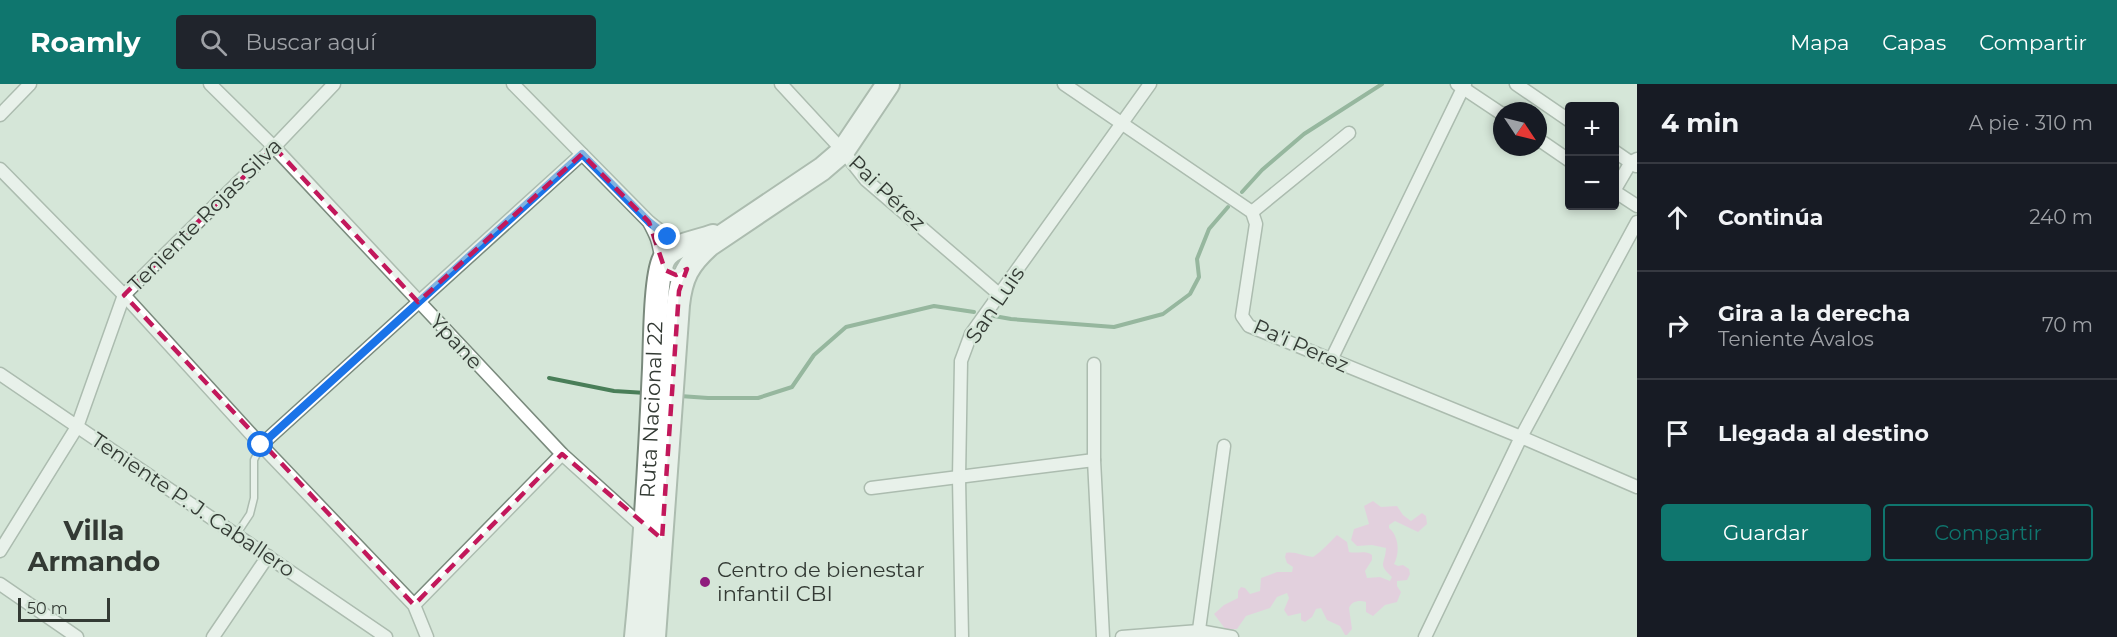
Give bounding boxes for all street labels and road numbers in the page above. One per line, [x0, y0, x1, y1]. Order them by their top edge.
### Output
street label: Teniente Rojas Silva [123, 133, 286, 296]
street label: Pai Pérez [844, 150, 931, 235]
street label: San Luis [960, 262, 1029, 348]
street label: Ypane [425, 309, 488, 374]
street label: Pa'i Perez [1250, 313, 1353, 378]
street label: Ruta Nacional 22 [634, 321, 667, 499]
street label: Teniente P. J. Caballero [87, 427, 300, 582]

